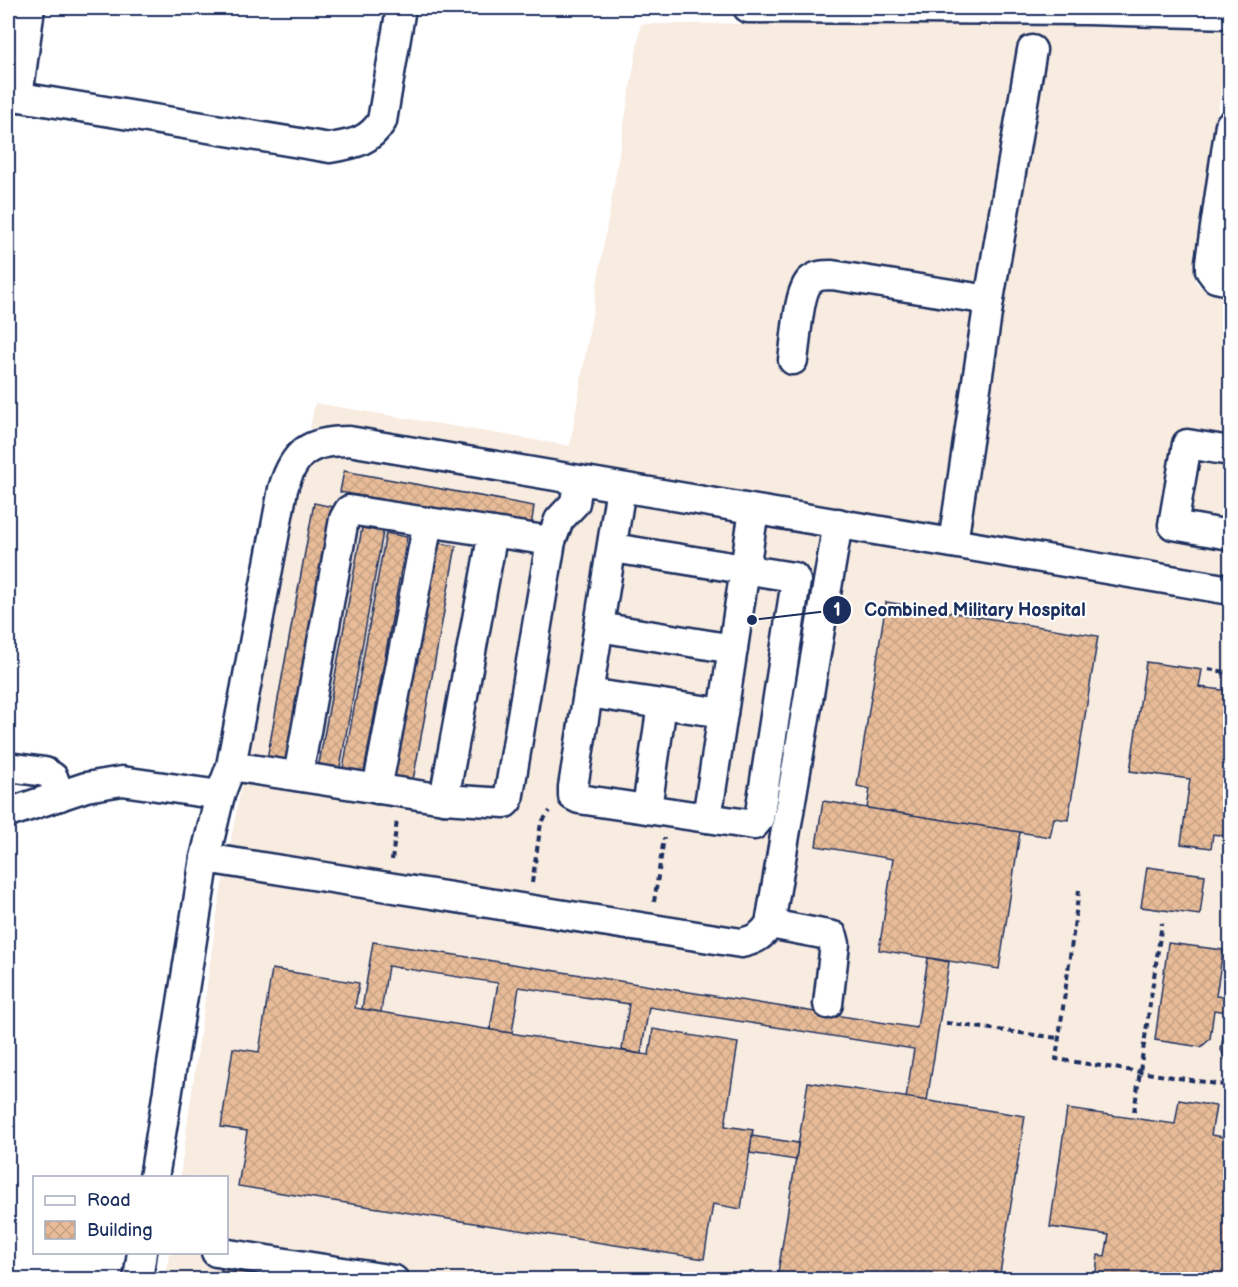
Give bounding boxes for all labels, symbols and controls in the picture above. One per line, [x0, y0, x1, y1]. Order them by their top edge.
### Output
callout: Combined Military Hospital [822, 592, 1098, 628]
text: 1 [833, 600, 841, 621]
text: Combined Military Hospital [864, 600, 1086, 621]
legend [33, 1176, 228, 1254]
text: Road [87, 1190, 131, 1211]
text: Building [87, 1220, 153, 1241]

